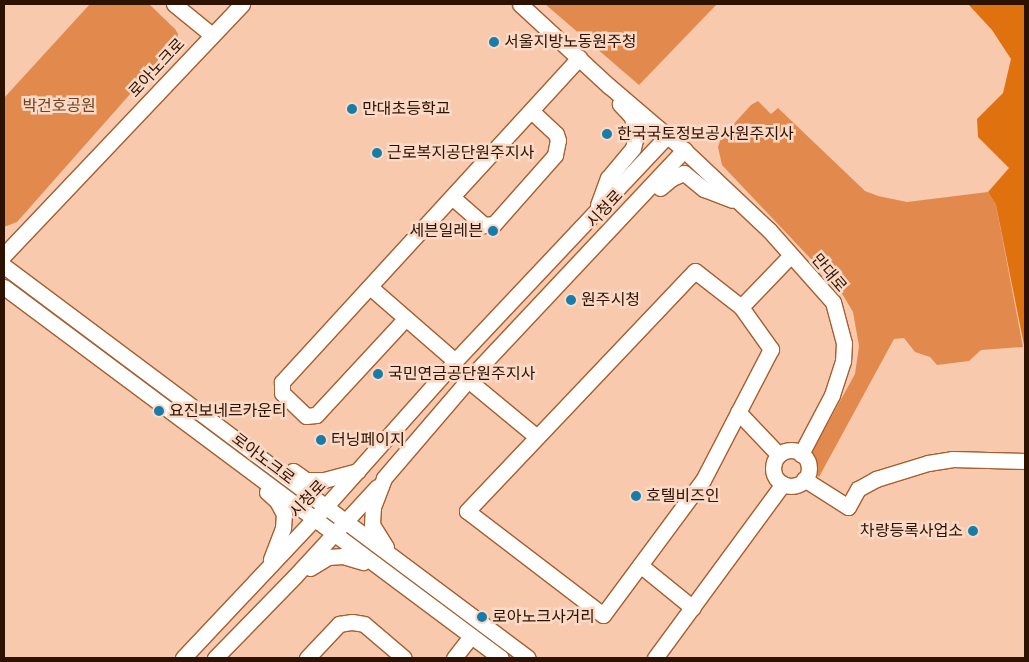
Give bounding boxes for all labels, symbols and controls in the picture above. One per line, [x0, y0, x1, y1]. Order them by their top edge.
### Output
place label: 서울지방노동원주청 [504, 32, 636, 52]
street label: 로아노크로 [125, 35, 189, 101]
marker: 서울지방노동원주청 [488, 36, 500, 48]
park label: 박건호공원 [22, 96, 96, 116]
place label: 만대초등학교 [362, 99, 450, 119]
marker: 만대초등학교 [346, 103, 358, 115]
place label: 한국국토정보공사원주지사 [617, 124, 794, 144]
marker: 한국국토정보공사원주지사 [601, 128, 613, 140]
place label: 근로복지공단원주지사 [387, 143, 534, 163]
marker: 근로복지공단원주지사 [371, 147, 383, 159]
street label: 시청로 [583, 186, 627, 232]
place label: 세븐일레븐 [409, 221, 483, 241]
marker: 세븐일레븐 [487, 225, 499, 237]
street label: 만대로 [807, 250, 851, 296]
place label: 원주시청 [581, 290, 640, 310]
marker: 원주시청 [565, 294, 577, 306]
place label: 국민연금공단원주지사 [388, 364, 535, 384]
marker: 국민연금공단원주지사 [372, 368, 384, 380]
place label: 요진보네르카운티 [169, 401, 287, 421]
marker: 요진보네르카운티 [153, 405, 165, 417]
street label: 로아노크로 [228, 429, 298, 489]
place label: 터닝페이지 [331, 430, 405, 450]
marker: 터닝페이지 [315, 434, 327, 446]
street label: 시청로 [286, 476, 330, 522]
place label: 호텔비즈인 [646, 486, 720, 506]
marker: 호텔비즈인 [630, 490, 642, 502]
place label: 차량등록사업소 [860, 521, 963, 541]
marker: 차량등록사업소 [967, 525, 979, 537]
place label: 로아노크사거리 [492, 607, 595, 627]
marker: 로아노크사거리 [476, 611, 488, 623]

